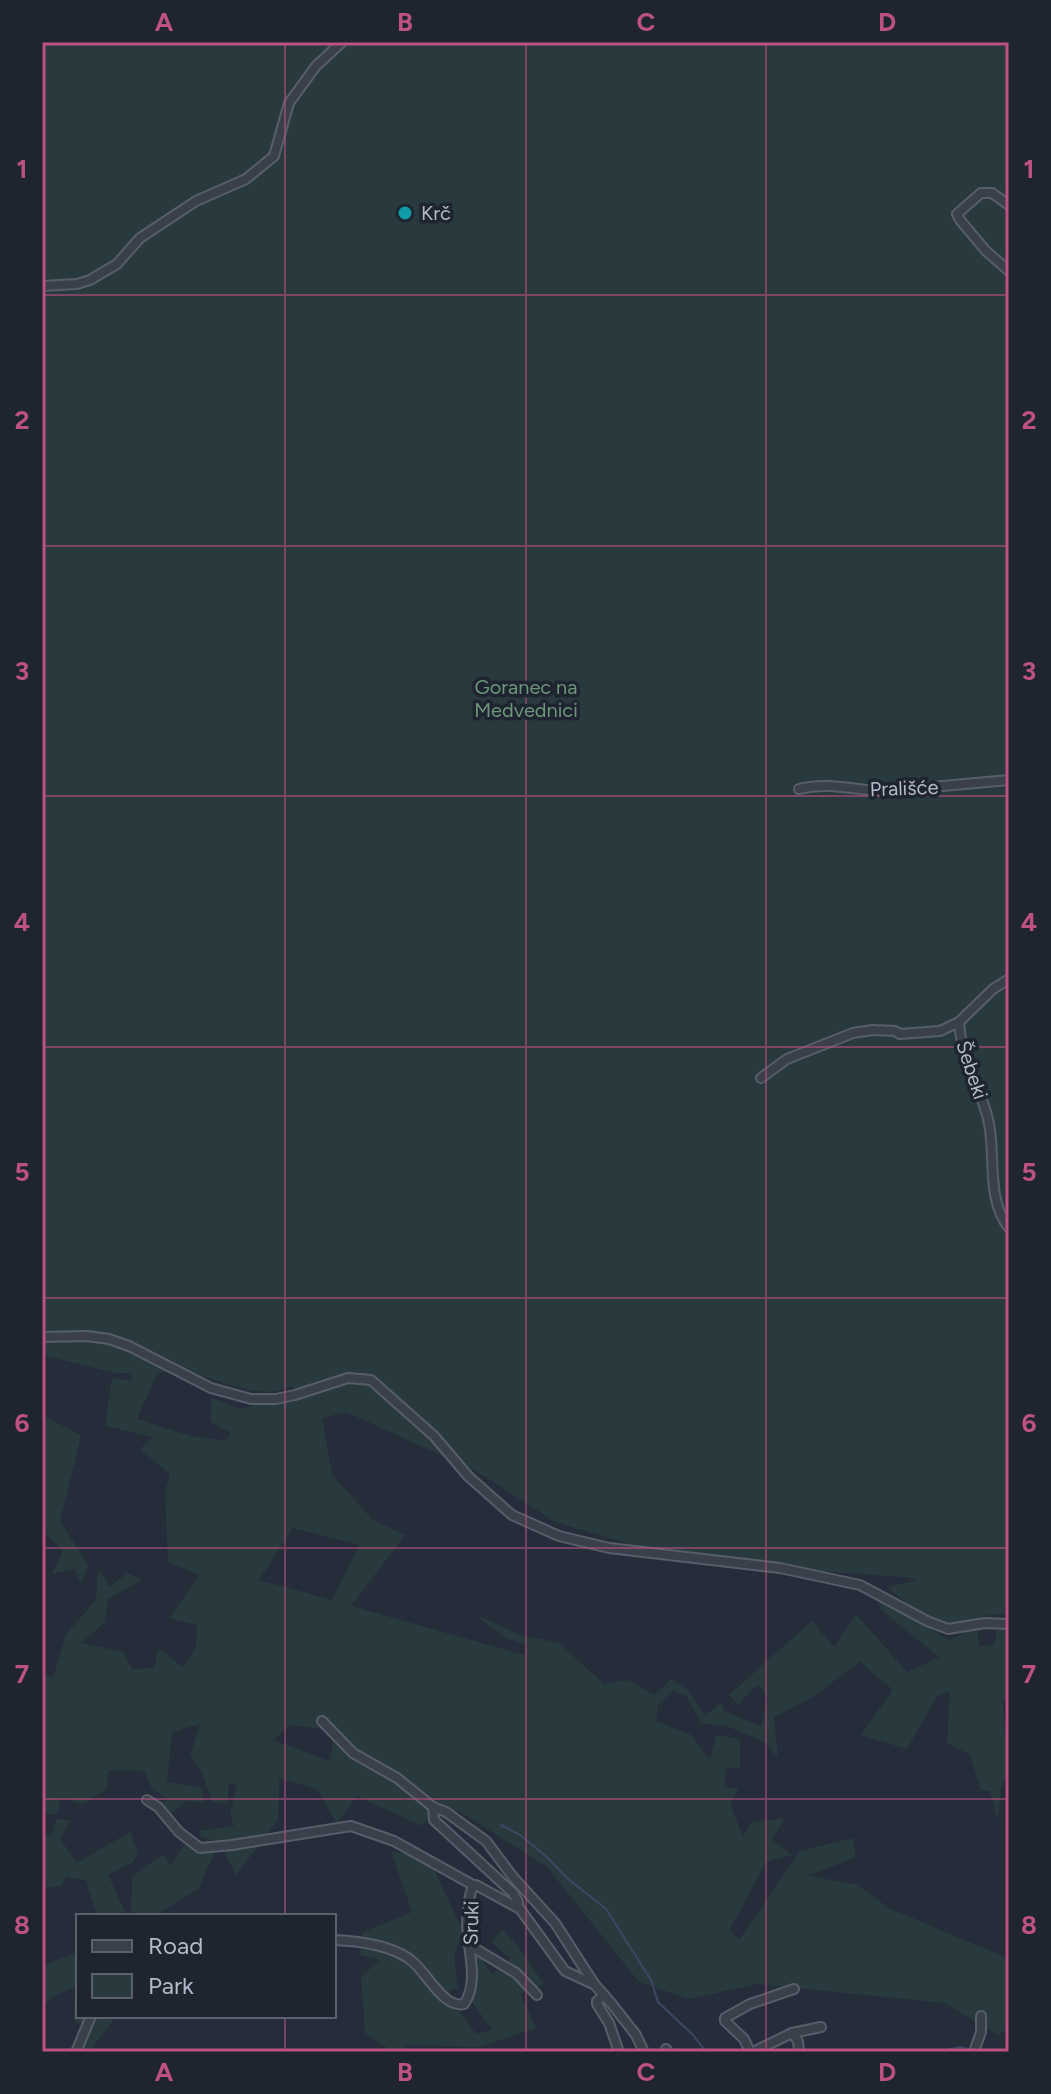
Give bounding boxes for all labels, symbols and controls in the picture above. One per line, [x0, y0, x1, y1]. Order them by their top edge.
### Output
text: A [155, 6, 174, 38]
text: B [397, 6, 413, 38]
text: C [637, 6, 656, 38]
text: D [878, 6, 896, 38]
text: 1 [17, 153, 27, 185]
text: 1 [1024, 153, 1034, 185]
place label: Krč [421, 201, 451, 225]
marker: Krč [396, 204, 414, 222]
text: 2 [14, 404, 30, 436]
text: 2 [1021, 404, 1037, 436]
text: 3 [15, 655, 29, 687]
text: 3 [1022, 655, 1036, 687]
park label: Goranec na Medvednici [474, 675, 578, 722]
street label: Prališće [869, 775, 939, 801]
text: 4 [14, 906, 30, 938]
text: 4 [1021, 906, 1037, 938]
street label: Šebeki [951, 1038, 993, 1102]
text: 5 [14, 1156, 30, 1188]
text: 5 [1021, 1156, 1037, 1188]
text: 6 [14, 1407, 30, 1439]
text: 6 [1021, 1407, 1037, 1439]
text: 7 [15, 1658, 29, 1690]
text: 7 [1022, 1658, 1036, 1690]
street label: Sruki [459, 1901, 483, 1945]
text: 8 [14, 1909, 30, 1941]
text: 8 [1021, 1909, 1037, 1941]
legend [76, 1914, 336, 2018]
text: Road [148, 1931, 203, 1960]
text: Park [148, 1971, 194, 2000]
text: A [155, 2056, 174, 2088]
text: B [397, 2056, 413, 2088]
text: C [637, 2056, 656, 2088]
text: D [878, 2056, 896, 2088]

